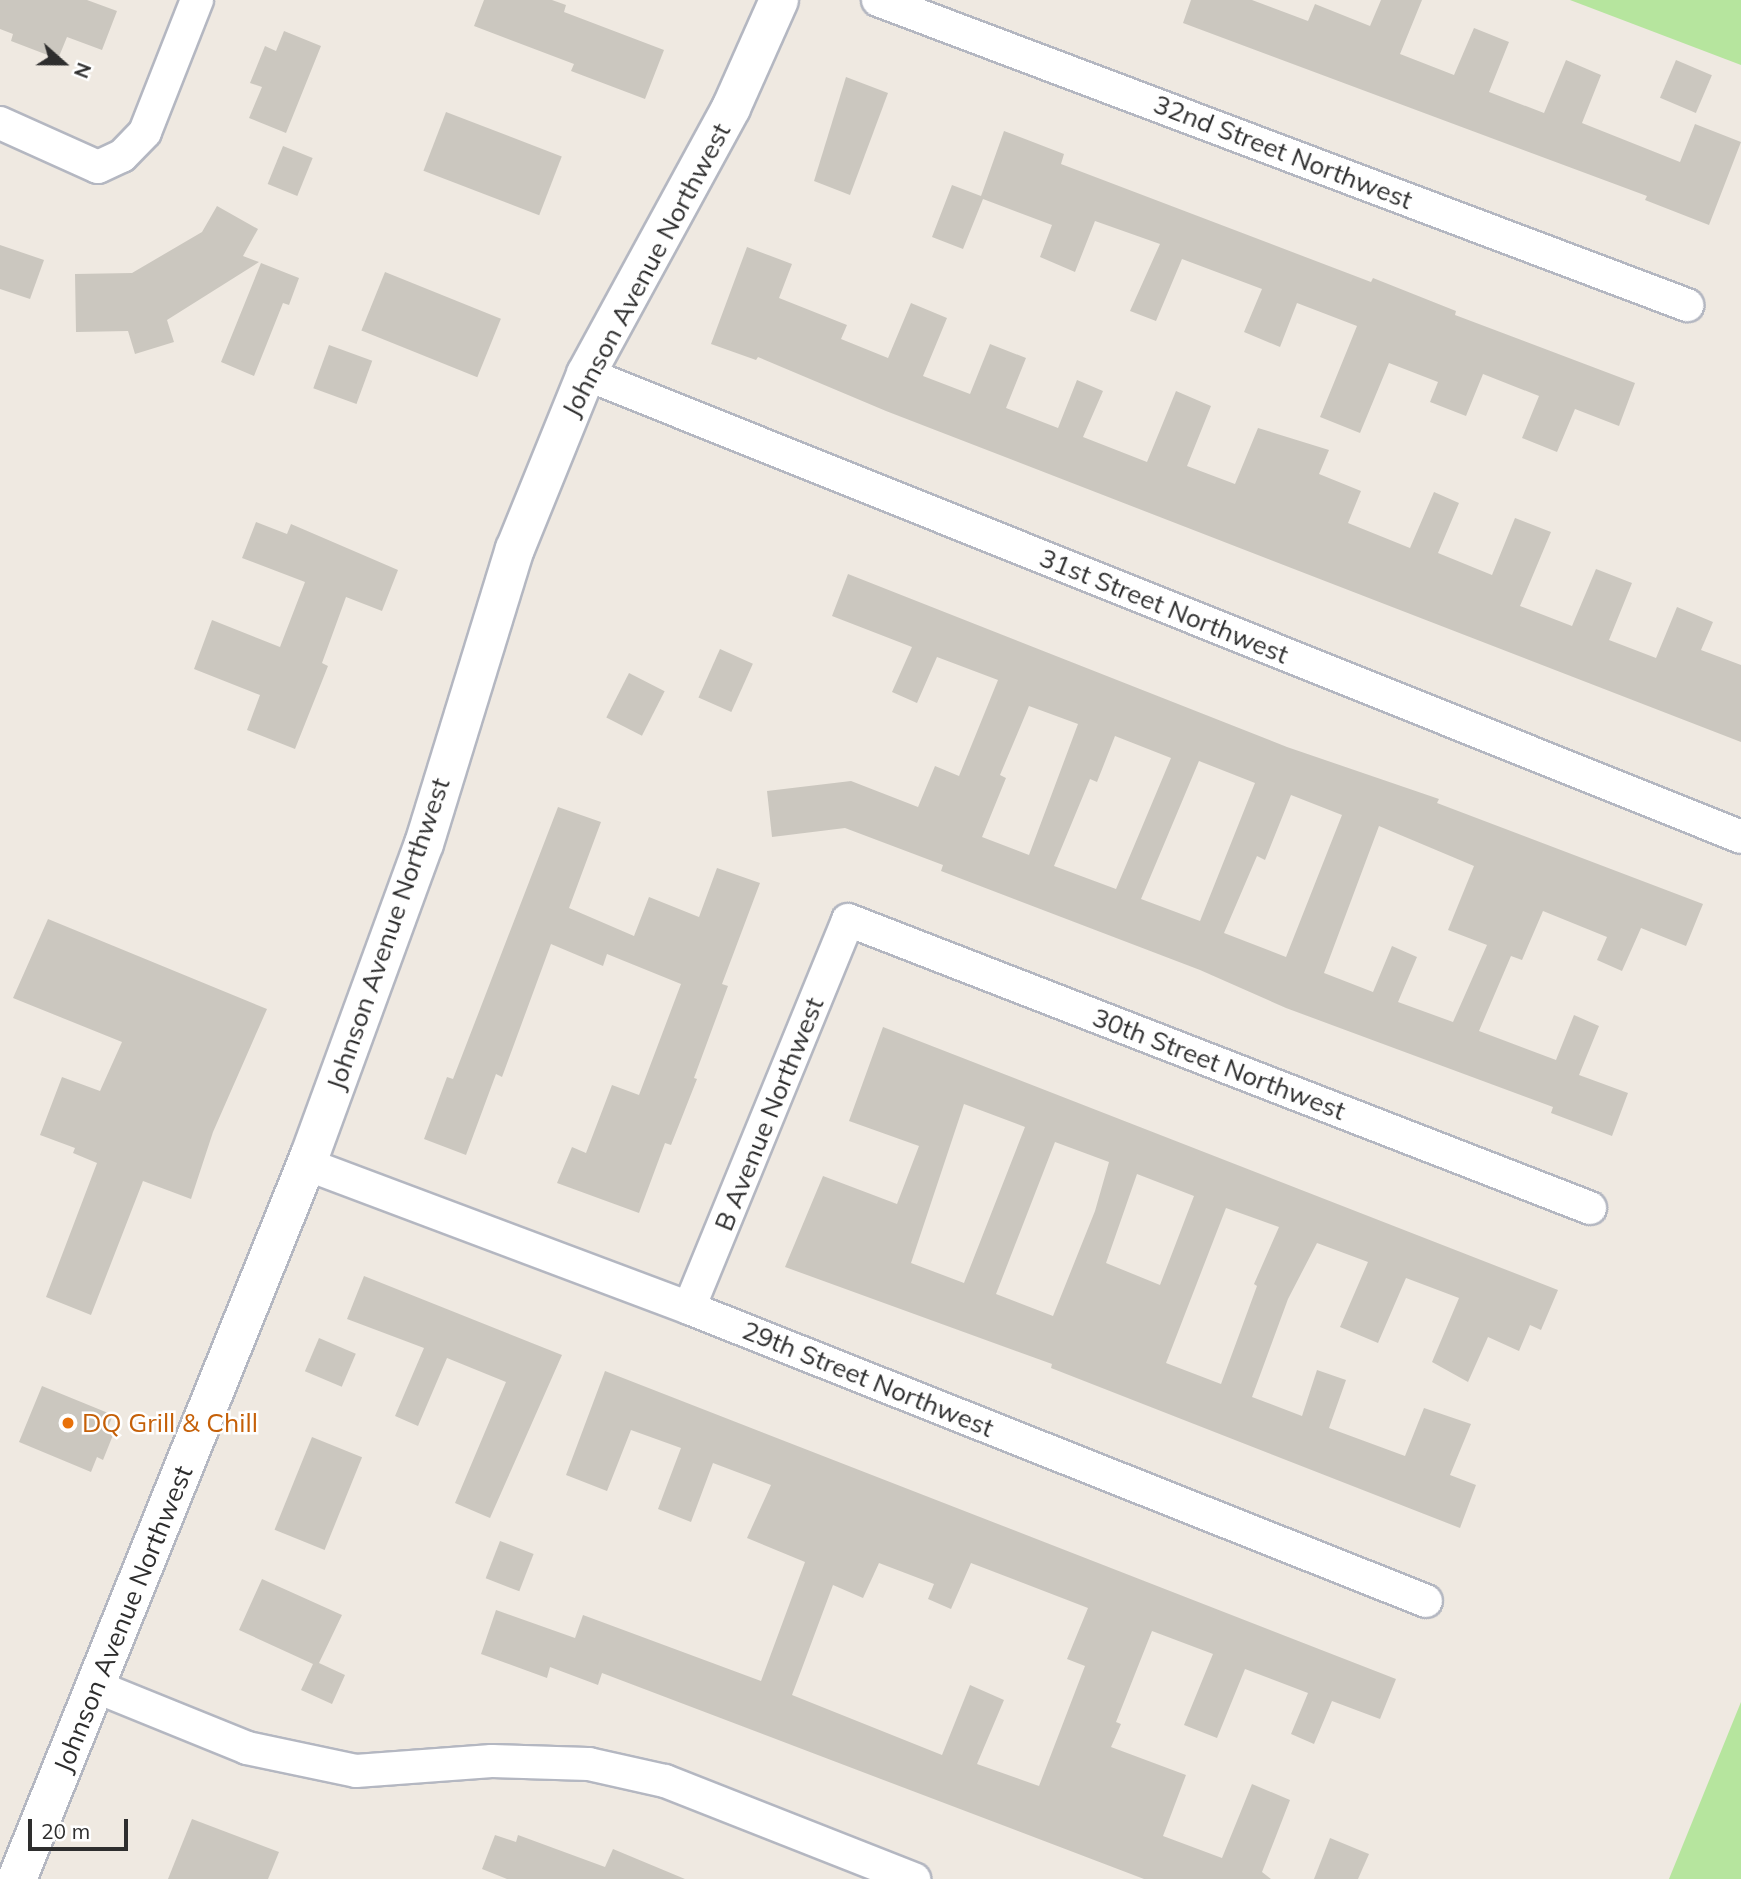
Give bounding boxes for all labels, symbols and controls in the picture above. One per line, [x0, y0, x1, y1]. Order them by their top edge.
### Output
north arrow [28, 28, 98, 98]
text: N [69, 60, 96, 82]
street label: 32nd Street Northwest [1149, 88, 1417, 216]
street label: Johnson Avenue Northwest [555, 118, 737, 422]
street label: 31st Street Northwest [1035, 542, 1293, 670]
street label: Johnson Avenue Northwest [320, 774, 456, 1094]
street label: B Avenue Northwest [708, 993, 830, 1235]
street label: 30th Street Northwest [1088, 1001, 1350, 1127]
street label: 29th Street Northwest [738, 1314, 998, 1444]
place label: DQ Grill & Chill [82, 1407, 258, 1439]
marker: DQ Grill & Chill [60, 1415, 76, 1431]
street label: Johnson Avenue Northwest [47, 1461, 199, 1777]
scale bar [32, 1806, 131, 1850]
text: 20 m [41, 1818, 90, 1844]

